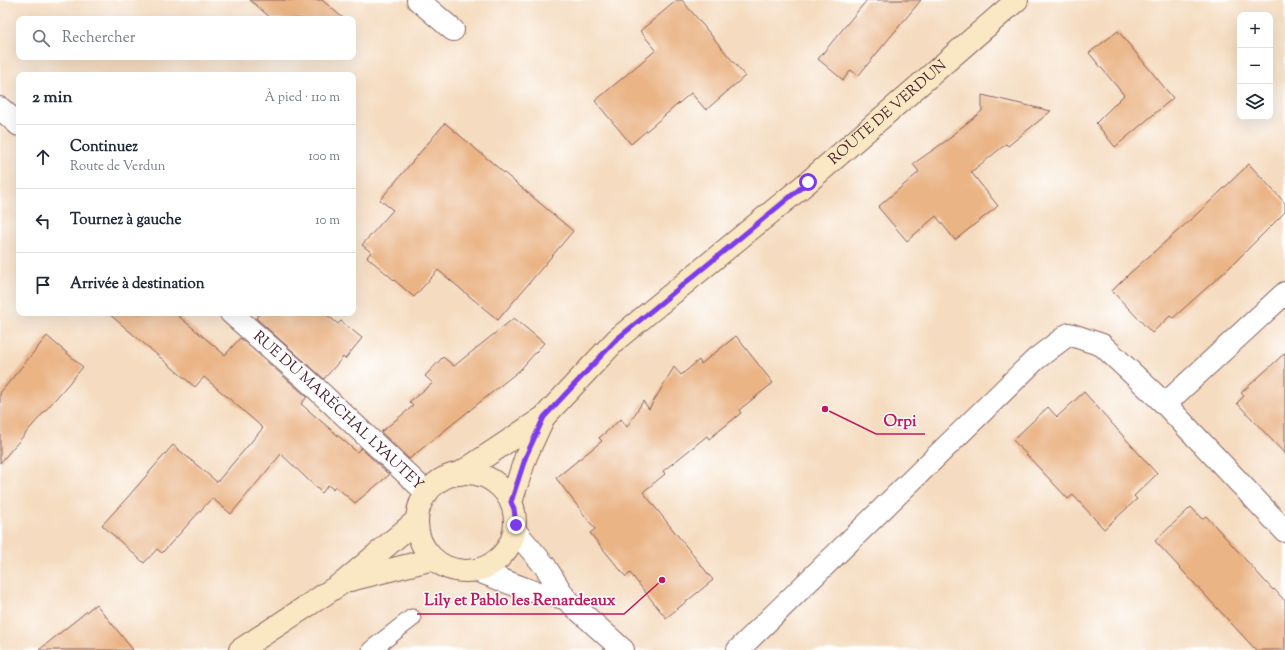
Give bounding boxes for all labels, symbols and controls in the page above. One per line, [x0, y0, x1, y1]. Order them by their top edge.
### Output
map controls [1237, 12, 1273, 120]
button: + [1237, 12, 1273, 48]
search box [16, 16, 356, 60]
icon: search [30, 27, 52, 49]
text: Rechercher [62, 28, 135, 49]
button: − [1237, 48, 1273, 84]
street label: ROUTE DE VERDUN [824, 55, 951, 170]
button: layers [1237, 84, 1273, 120]
text: 2 min [32, 86, 73, 110]
text: À pied · 110 m [265, 89, 340, 107]
text: Continuez [70, 137, 138, 158]
icon: ahead [32, 146, 54, 168]
text: 100 m [308, 148, 340, 166]
text: Route de Verdun [70, 158, 165, 176]
route start [799, 173, 817, 191]
icon: left [32, 210, 54, 232]
text: Tournez à gauche [70, 210, 181, 231]
text: 10 m [315, 212, 340, 230]
icon: arrive [32, 274, 54, 296]
text: Arrivée à destination [70, 274, 205, 295]
street label: RUE DU MARÉCHAL LYAUTEY [248, 326, 428, 495]
callout: Orpi [876, 406, 925, 434]
text: Orpi [883, 411, 917, 434]
route end [507, 516, 525, 534]
callout: Lily et Pablo les Renardeaux [417, 586, 624, 614]
text: Lily et Pablo les Renardeaux [424, 590, 616, 613]

